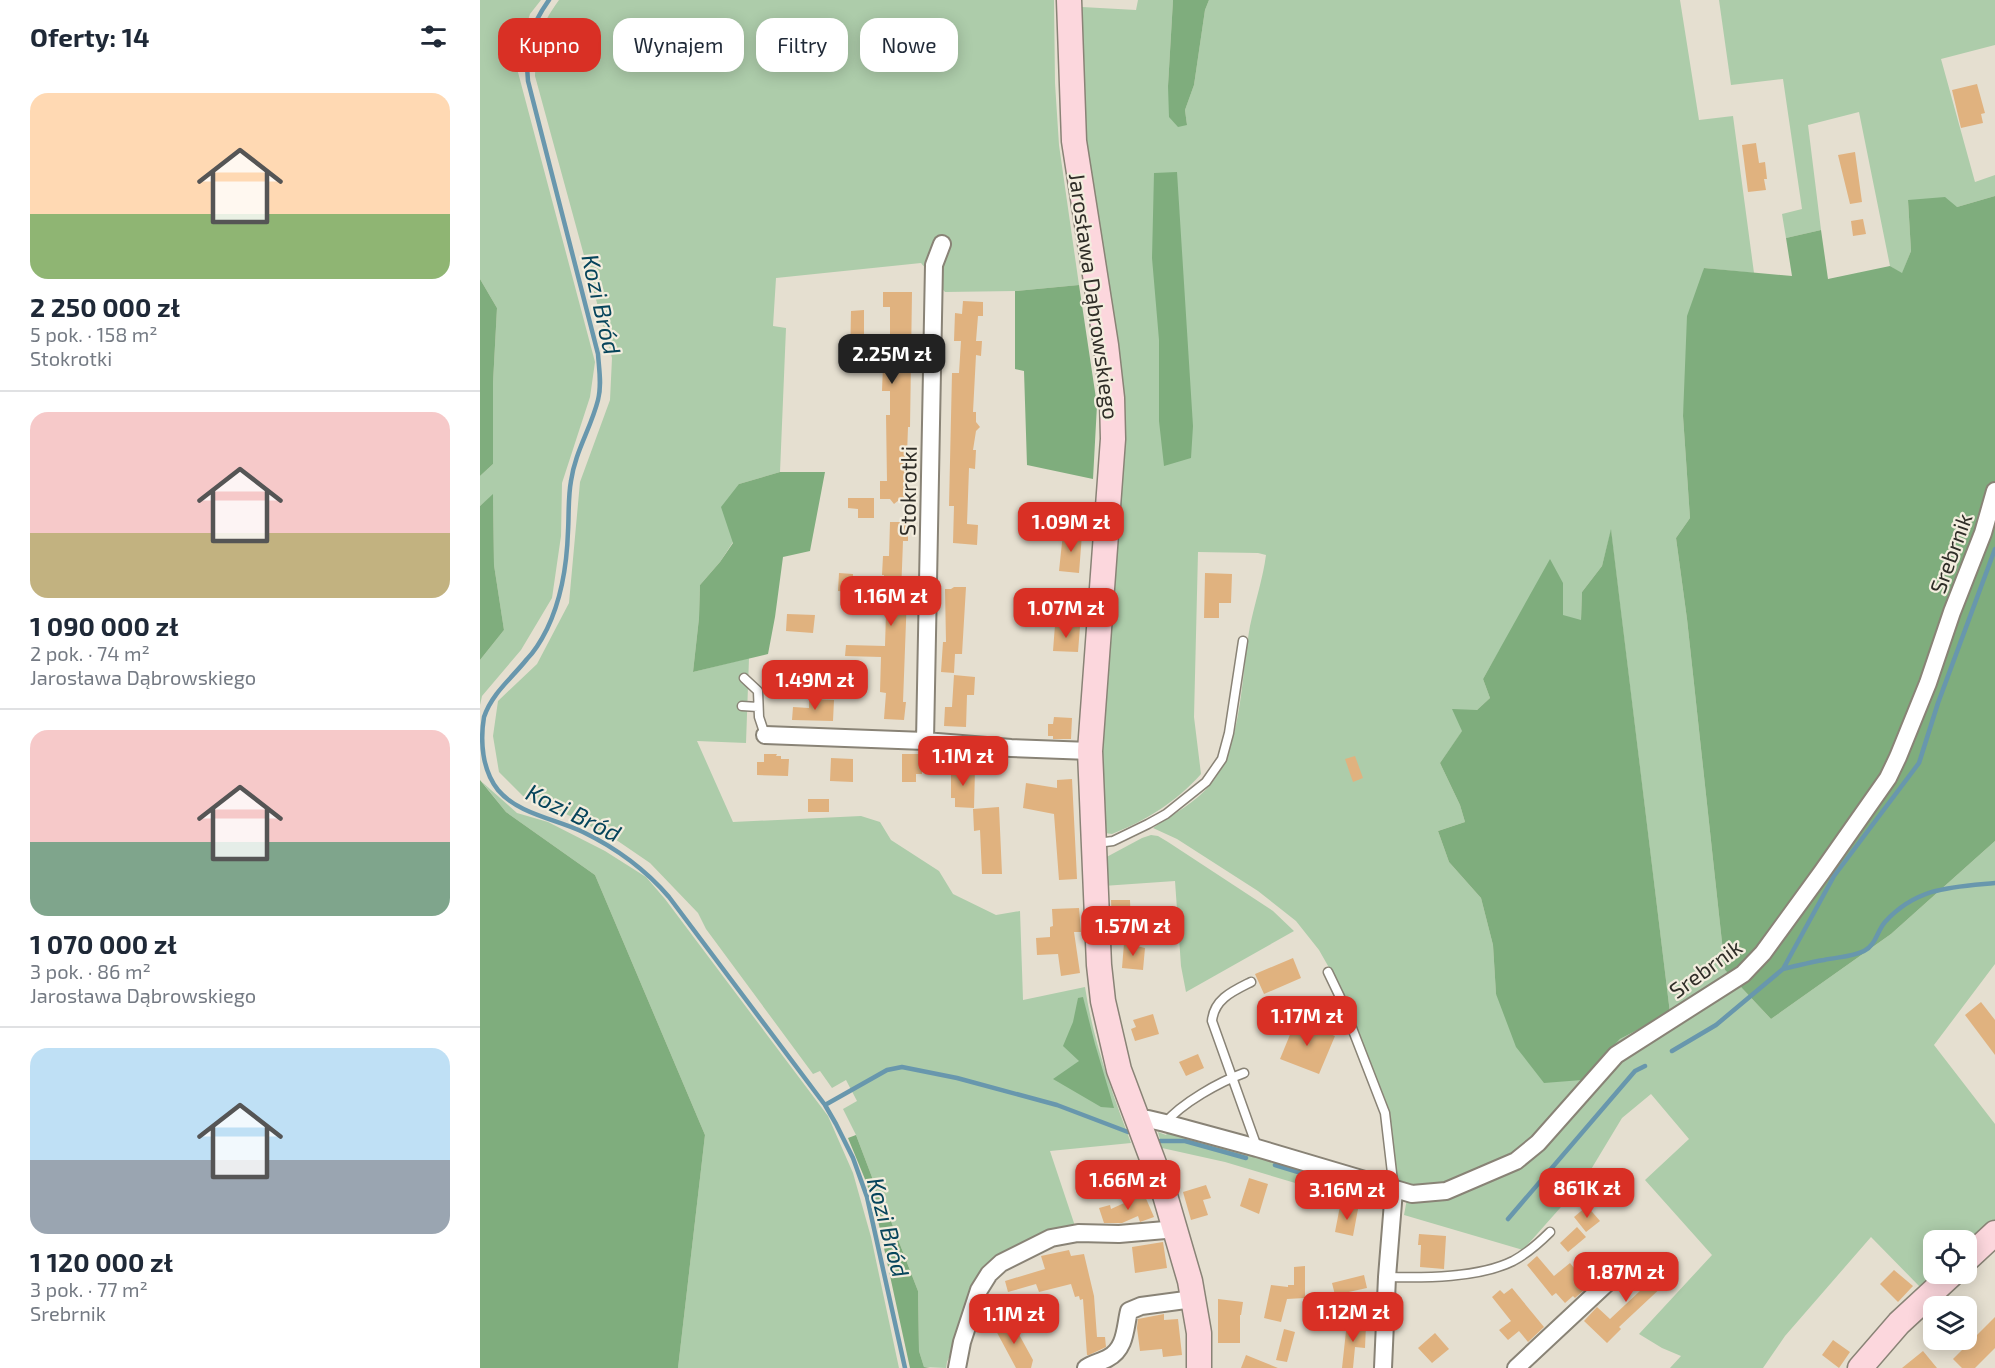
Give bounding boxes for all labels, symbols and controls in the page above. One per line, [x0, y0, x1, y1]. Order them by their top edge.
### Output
chip: Kupno [498, 18, 601, 72]
chip: Wynajem [613, 18, 744, 72]
chip: Filtry [756, 18, 848, 72]
chip: Nowe [860, 18, 958, 72]
icon: filters [417, 20, 450, 53]
text: Oferty: 14 [30, 21, 149, 52]
icon: home [186, 132, 294, 240]
street label: Jarosława Dąbrowskiego [1065, 171, 1125, 421]
water label: Kozi Bród [576, 251, 628, 357]
text: 2 250 000 zł [30, 291, 180, 322]
text: 5 pok. · 158 m² [30, 322, 158, 346]
pin: 2.25M zł [830, 334, 954, 385]
text: 2.25M zł [852, 341, 932, 365]
text: Stokrotki [30, 346, 112, 370]
street label: Stokrotki [893, 446, 921, 536]
icon: home [186, 451, 294, 559]
pin: 1.09M zł [1009, 502, 1133, 553]
text: 1.09M zł [1032, 509, 1110, 533]
street label: Srebrnik [1924, 509, 1976, 597]
pin: 1.16M zł [829, 576, 953, 627]
text: 1.16M zł [854, 583, 928, 607]
pin: 1.07M zł [1004, 588, 1128, 639]
text: 1.07M zł [1027, 595, 1105, 619]
text: 1 090 000 zł [30, 610, 178, 641]
text: 2 pok. · 74 m² [30, 641, 150, 665]
pin: 1.49M zł [753, 660, 877, 711]
text: Jarosława Dąbrowskiego [30, 665, 256, 689]
text: 1.49M zł [776, 667, 854, 691]
pin: 1.1M zł [908, 736, 1018, 787]
text: 1.1M zł [932, 743, 994, 767]
icon: home [186, 769, 294, 877]
water label: Kozi Bród [522, 777, 626, 848]
pin: 1.57M zł [1071, 906, 1195, 957]
text: 1.57M zł [1095, 913, 1171, 937]
text: 1 070 000 zł [30, 928, 177, 959]
street label: Srebrnik [1664, 933, 1746, 1003]
text: 3 pok. · 86 m² [30, 959, 151, 983]
text: Jarosława Dąbrowskiego [30, 983, 256, 1007]
pin: 1.17M zł [1245, 996, 1369, 1047]
text: 1.17M zł [1271, 1003, 1343, 1027]
icon: home [186, 1087, 294, 1195]
pin: 1.66M zł [1066, 1160, 1190, 1211]
text: 1.66M zł [1089, 1167, 1167, 1191]
pin: 861K zł [1532, 1168, 1642, 1219]
pin: 3.16M zł [1285, 1170, 1409, 1221]
water label: Kozi Bród [862, 1174, 916, 1280]
text: 861K zł [1553, 1175, 1621, 1199]
text: 3.16M zł [1309, 1177, 1385, 1201]
map controls [1923, 1230, 1977, 1350]
button: locate [1923, 1230, 1977, 1284]
text: 1 120 000 zł [30, 1246, 173, 1277]
pin: 1.87M zł [1564, 1252, 1688, 1303]
text: 1.87M zł [1588, 1259, 1664, 1283]
text: 3 pok. · 77 m² [30, 1277, 148, 1301]
pin: 1.12M zł [1291, 1292, 1415, 1343]
pin: 1.1M zł [959, 1294, 1069, 1345]
button: layers [1923, 1296, 1977, 1350]
text: 1.12M zł [1316, 1299, 1390, 1323]
text: Srebrnik [30, 1301, 106, 1325]
text: 1.1M zł [983, 1301, 1045, 1325]

